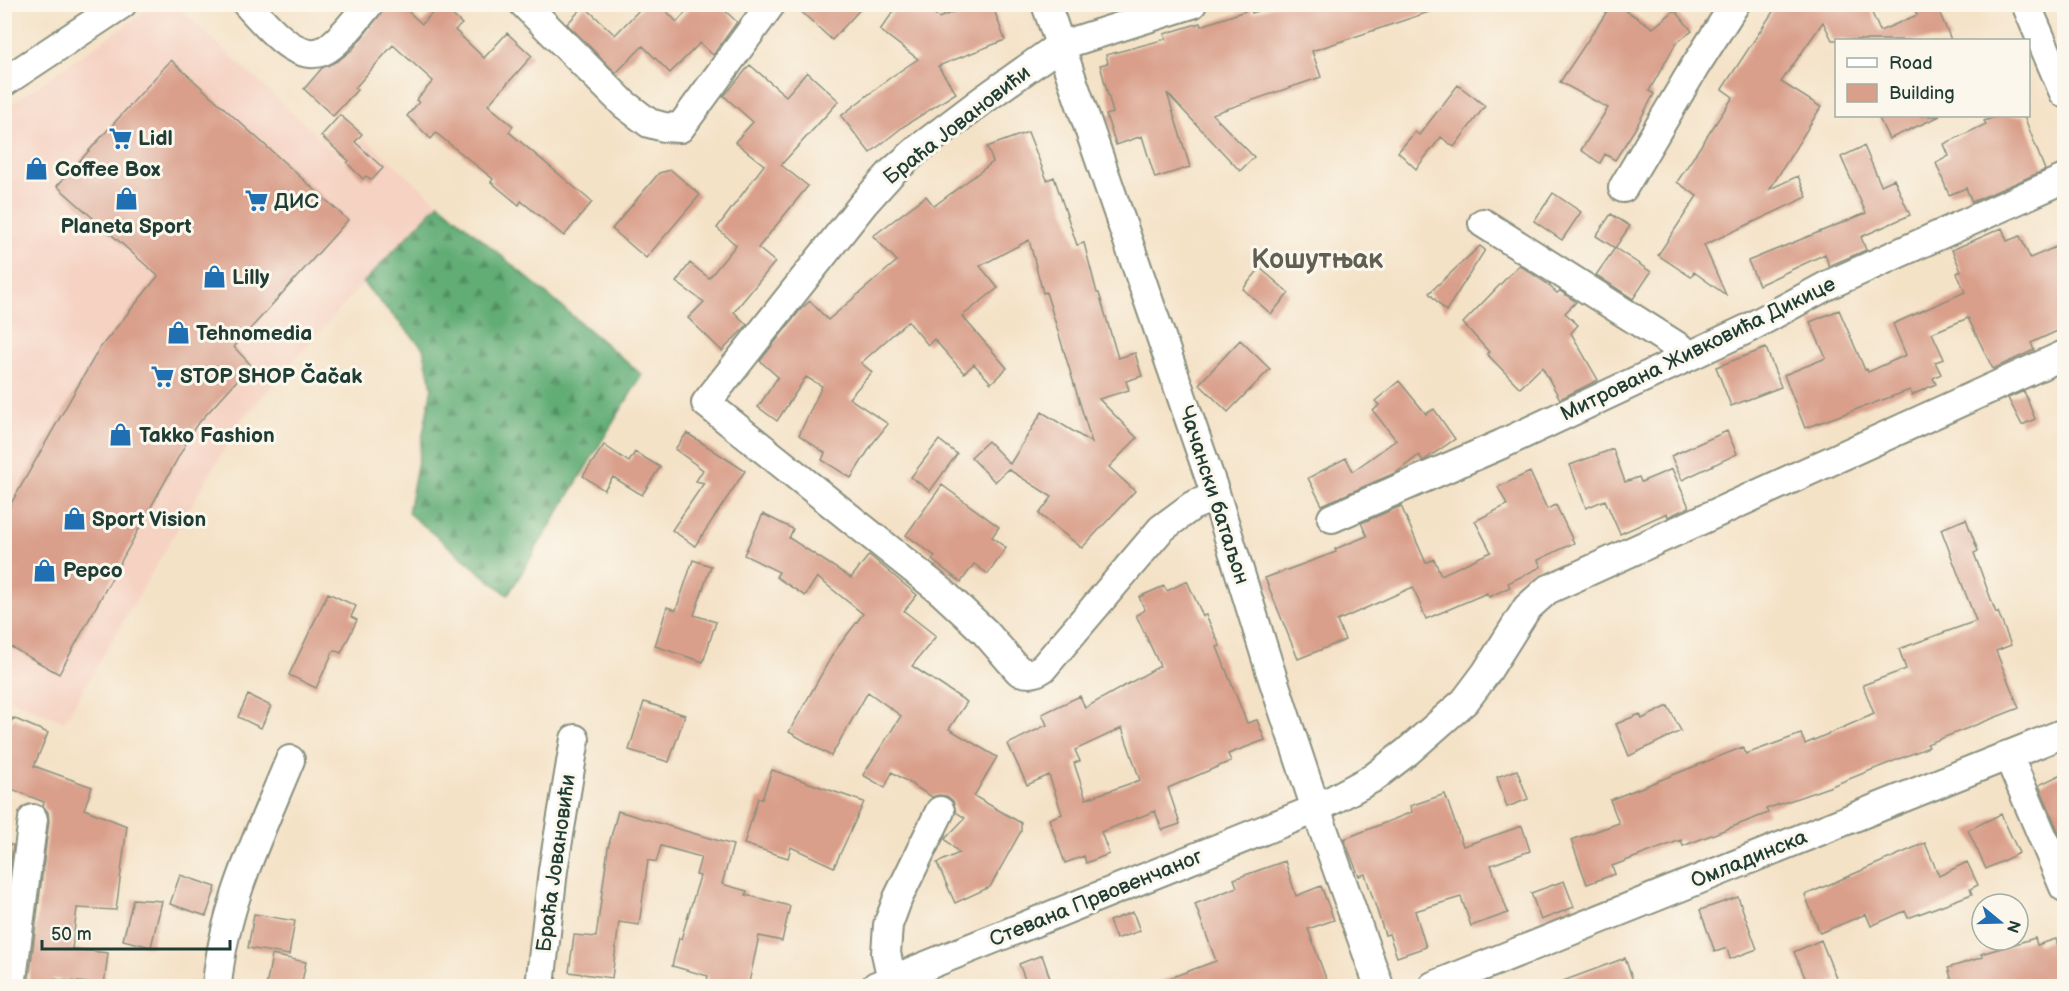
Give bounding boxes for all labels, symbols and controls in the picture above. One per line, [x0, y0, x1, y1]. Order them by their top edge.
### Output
legend [1835, 39, 2030, 117]
text: Road [1889, 53, 1933, 74]
street label: Браћа Јовановићи [879, 60, 1035, 190]
text: Building [1889, 83, 1955, 104]
supermarket icon: Lidl [107, 125, 133, 151]
place label: Lidl [138, 126, 173, 151]
shop icon: Coffee Box [24, 156, 50, 182]
place label: Coffee Box [55, 157, 161, 182]
shop icon: Planeta Sport [113, 185, 139, 211]
supermarket icon: ДИС [243, 188, 269, 214]
place label: ДИС [274, 189, 319, 214]
place label: Planeta Sport [60, 214, 192, 239]
district label: Кошутњак [1251, 244, 1383, 276]
shop icon: Lilly [201, 264, 227, 290]
place label: Lilly [232, 265, 270, 290]
street label: Митрована Живковића Дикице [1556, 271, 1840, 427]
shop icon: Tehnomedia [165, 320, 191, 346]
place label: Tehnomedia [196, 321, 312, 346]
supermarket icon: STOP SHOP Čačak [149, 363, 175, 389]
place label: STOP SHOP Čačak [180, 363, 362, 389]
street label: Чачански батаљон [1173, 403, 1255, 587]
shop icon: Takko Fashion [108, 422, 134, 448]
place label: Takko Fashion [139, 423, 275, 448]
shop icon: Sport Vision [61, 506, 87, 532]
place label: Sport Vision [92, 507, 206, 532]
shop icon: Pepco [32, 557, 58, 583]
place label: Pepco [63, 558, 123, 583]
street label: Браћа Јовановићи [531, 772, 581, 954]
street label: Омладинска [1687, 824, 1811, 894]
street label: Стевана Првовенчаног [986, 844, 1206, 952]
north arrow [1970, 892, 2030, 952]
scale bar [42, 913, 230, 951]
text: N [2002, 918, 2024, 935]
text: 50 m [51, 924, 92, 945]

